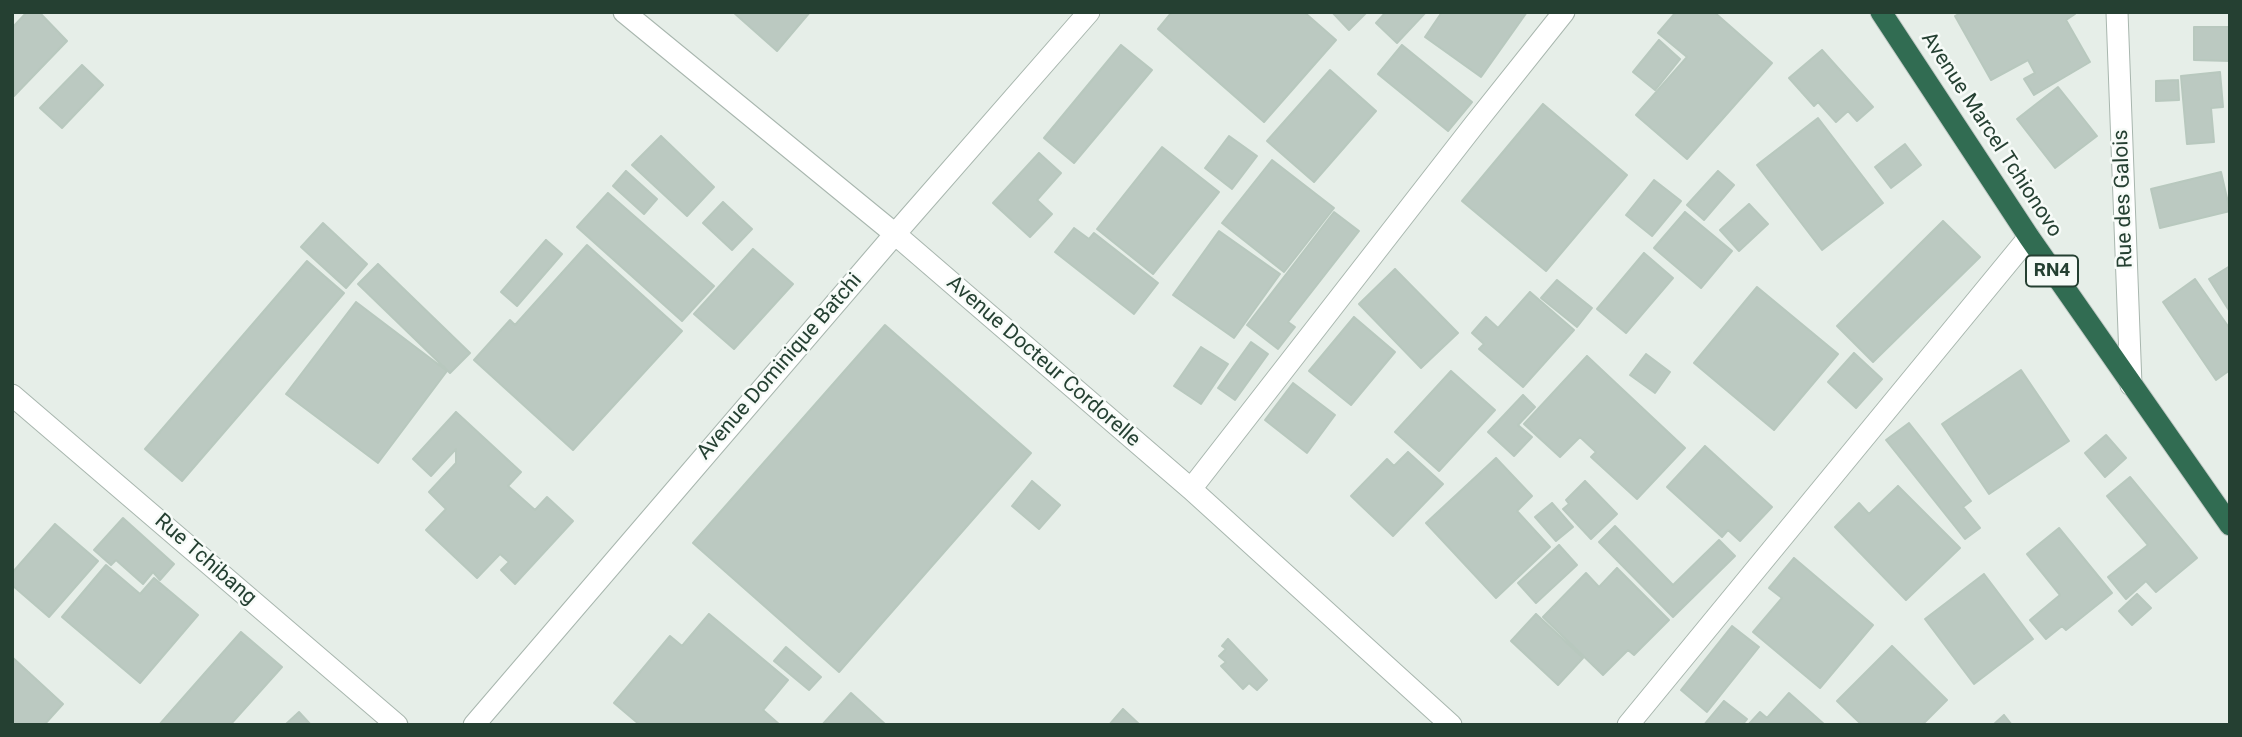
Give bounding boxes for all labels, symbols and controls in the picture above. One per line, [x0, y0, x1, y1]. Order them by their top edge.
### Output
street label: Avenue Marcel Tchionovo [1915, 28, 2067, 242]
street label: Rue des Galois [2109, 129, 2139, 269]
road number: RN4 [2026, 256, 2078, 286]
street label: Avenue Dominique Batchi [692, 269, 868, 465]
street label: Avenue Docteur Cordorelle [941, 271, 1145, 453]
street label: Rue Tchibang [149, 509, 261, 611]

